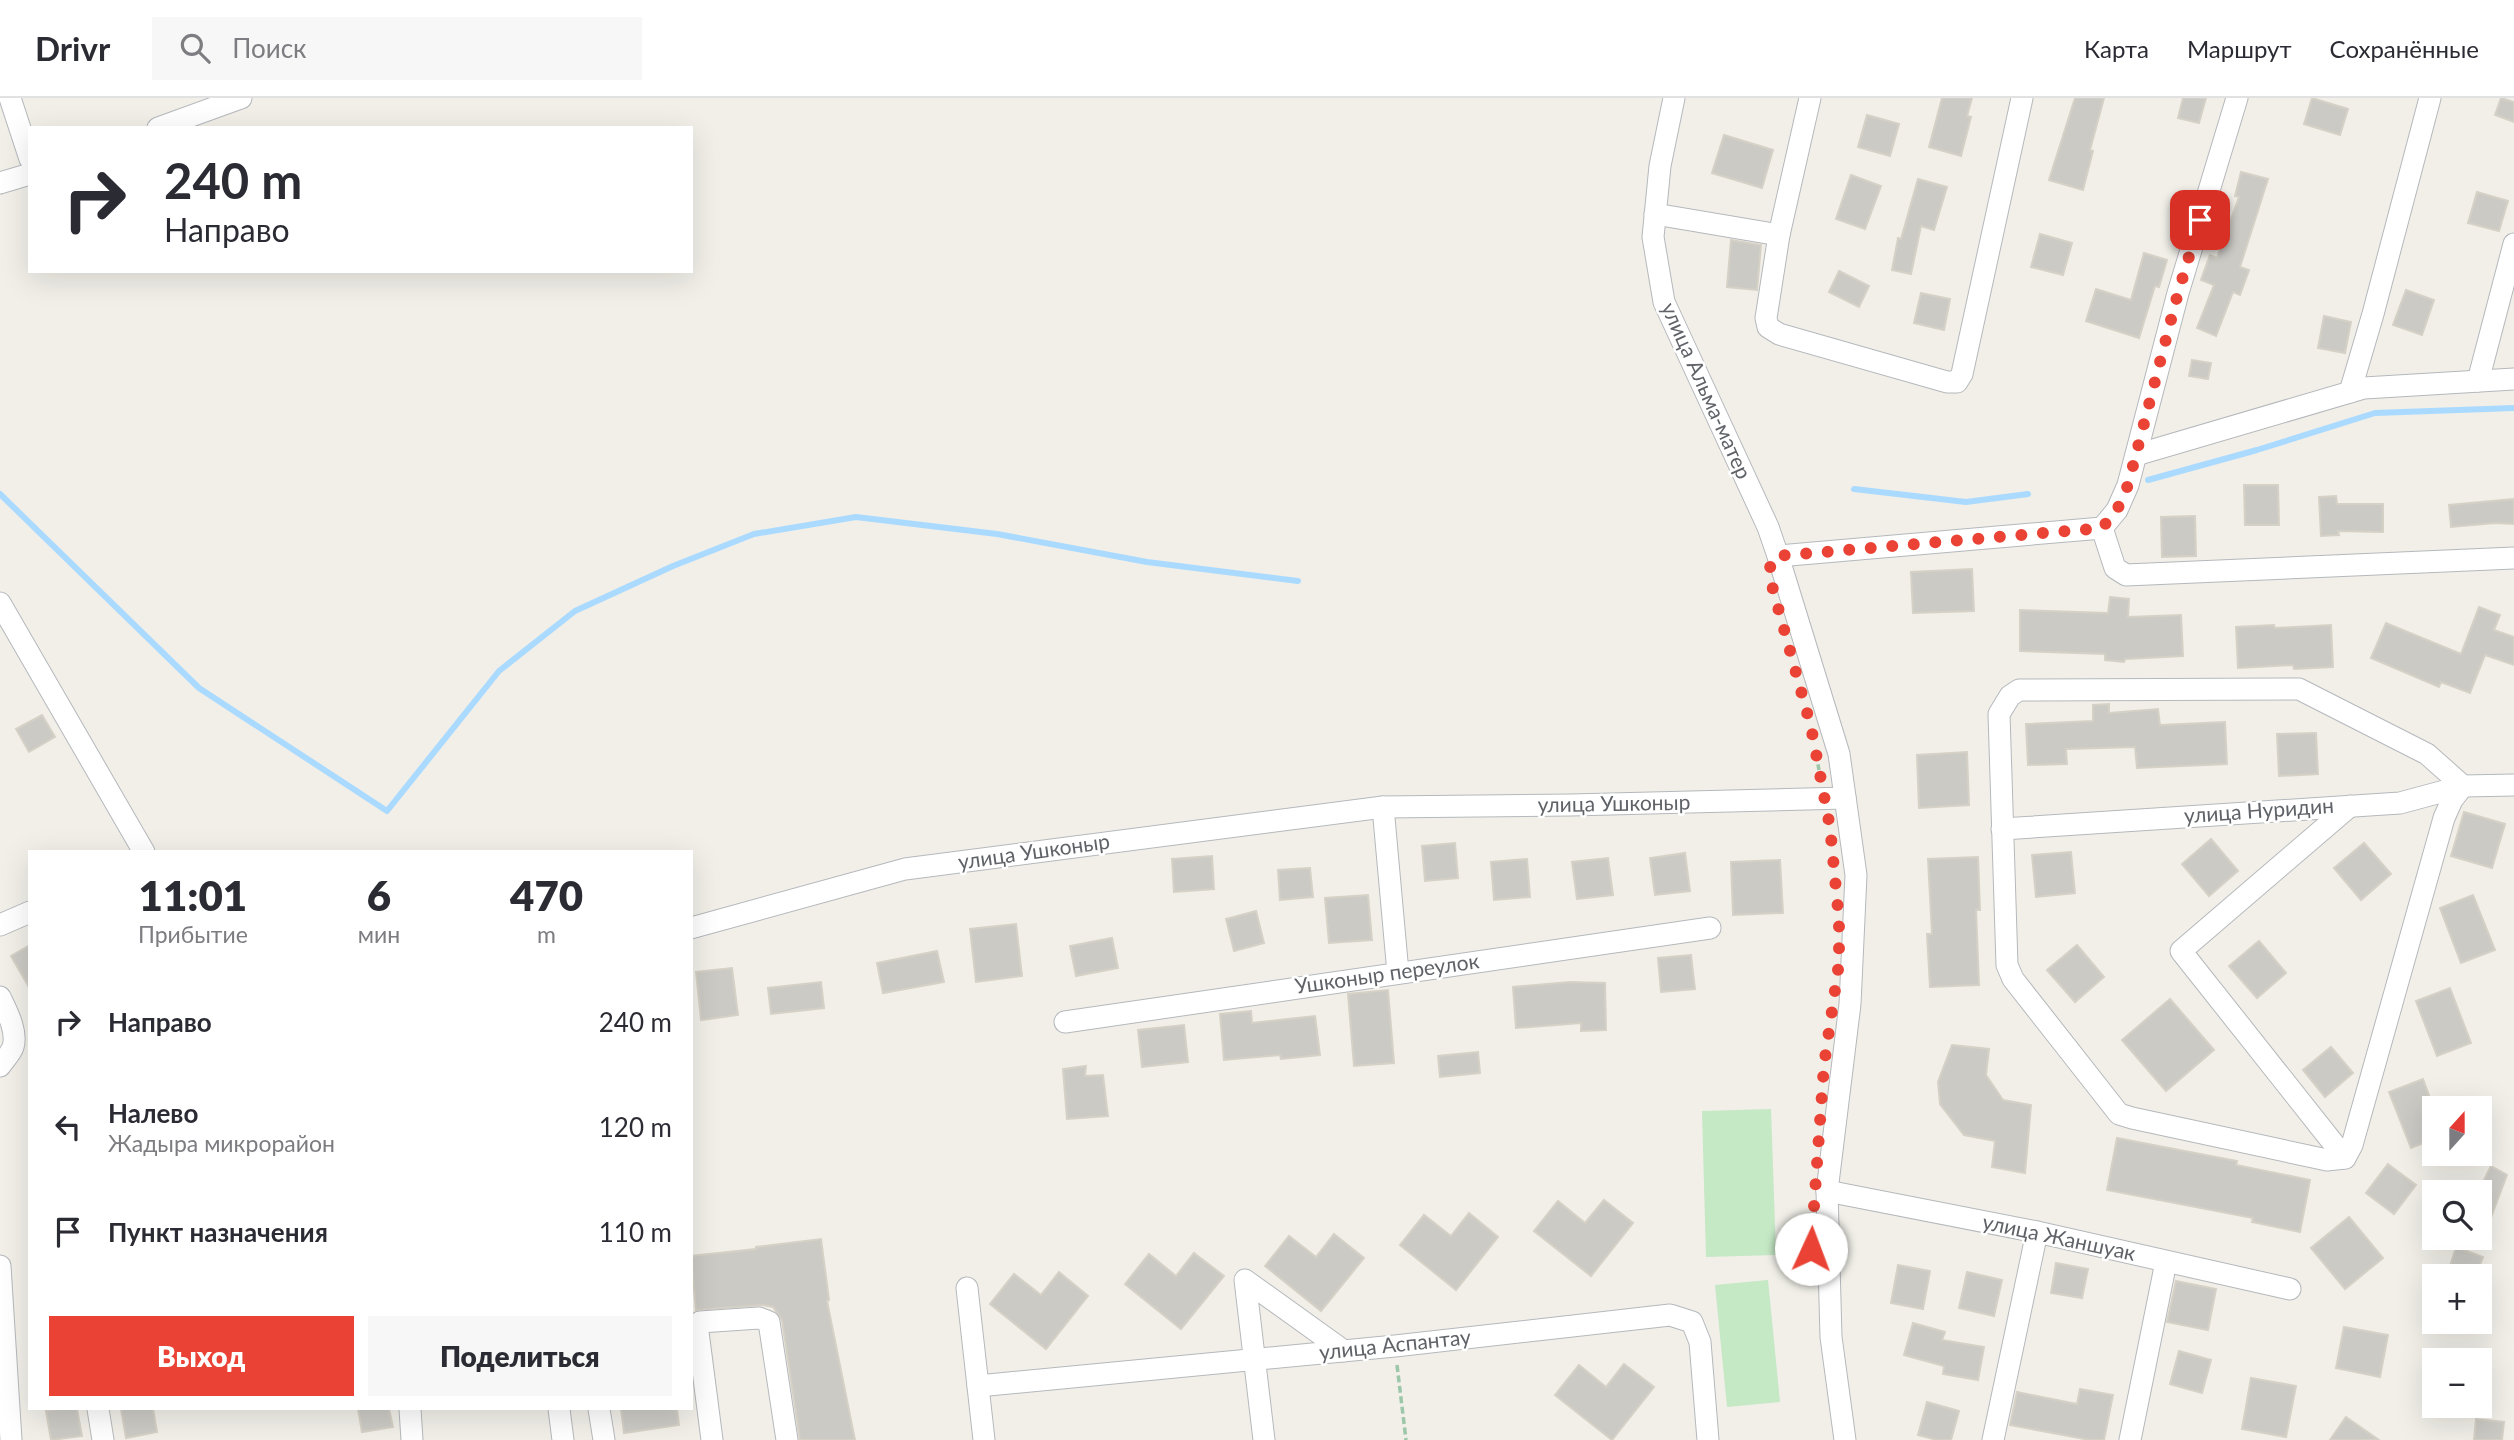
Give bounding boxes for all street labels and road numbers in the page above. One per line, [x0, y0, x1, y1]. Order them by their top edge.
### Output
street label: улица Альма-матер [1657, 298, 1758, 483]
street label: улица Ушконыр [1537, 789, 1691, 816]
street label: улица Нуридин [2183, 792, 2335, 827]
street label: улица Ушконыр [956, 828, 1111, 874]
street label: Ушконыр переулок [1293, 947, 1481, 998]
street label: улица Жаншуак [1980, 1208, 2138, 1265]
street label: улица Аспантау [1318, 1323, 1472, 1364]

